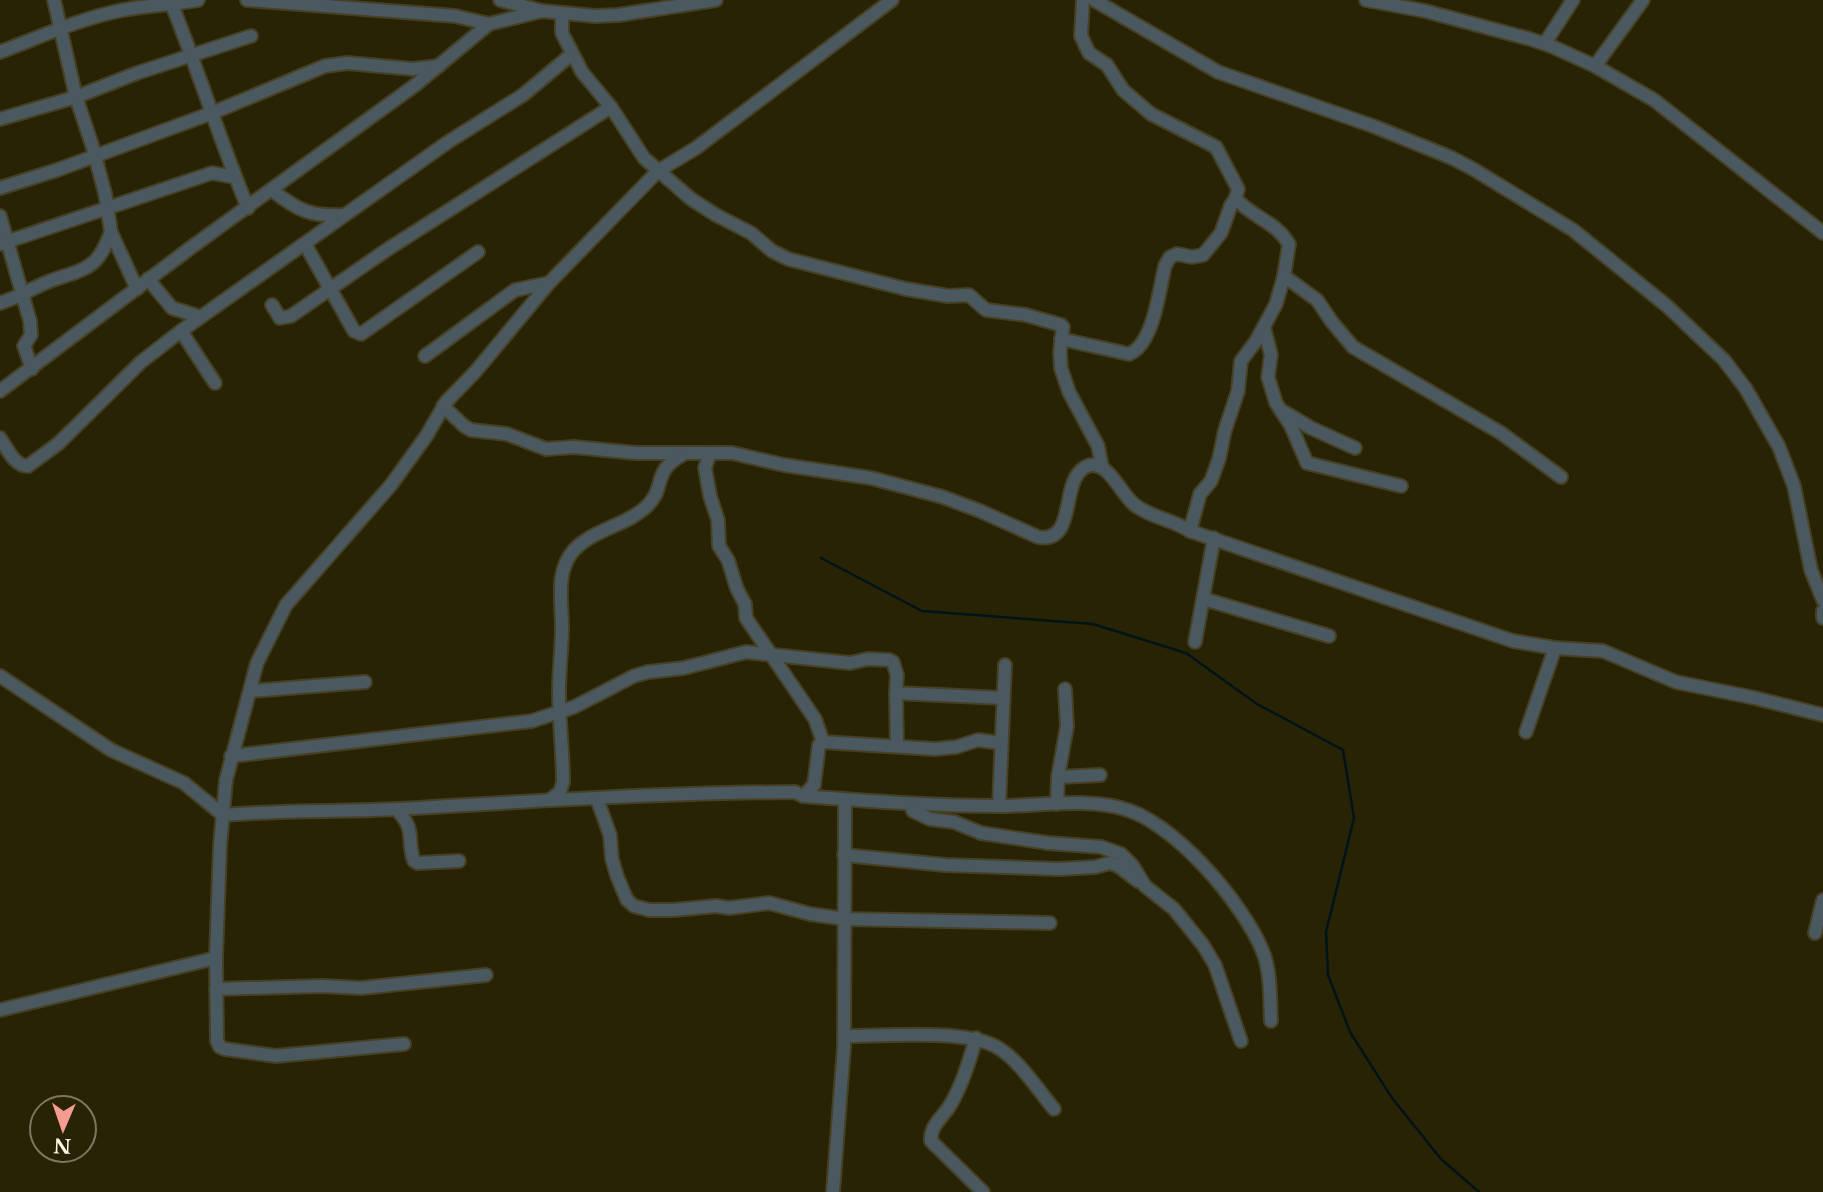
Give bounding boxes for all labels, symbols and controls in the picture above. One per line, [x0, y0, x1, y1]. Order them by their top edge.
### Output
north arrow [28, 1094, 98, 1164]
text: N [53, 1134, 72, 1157]

